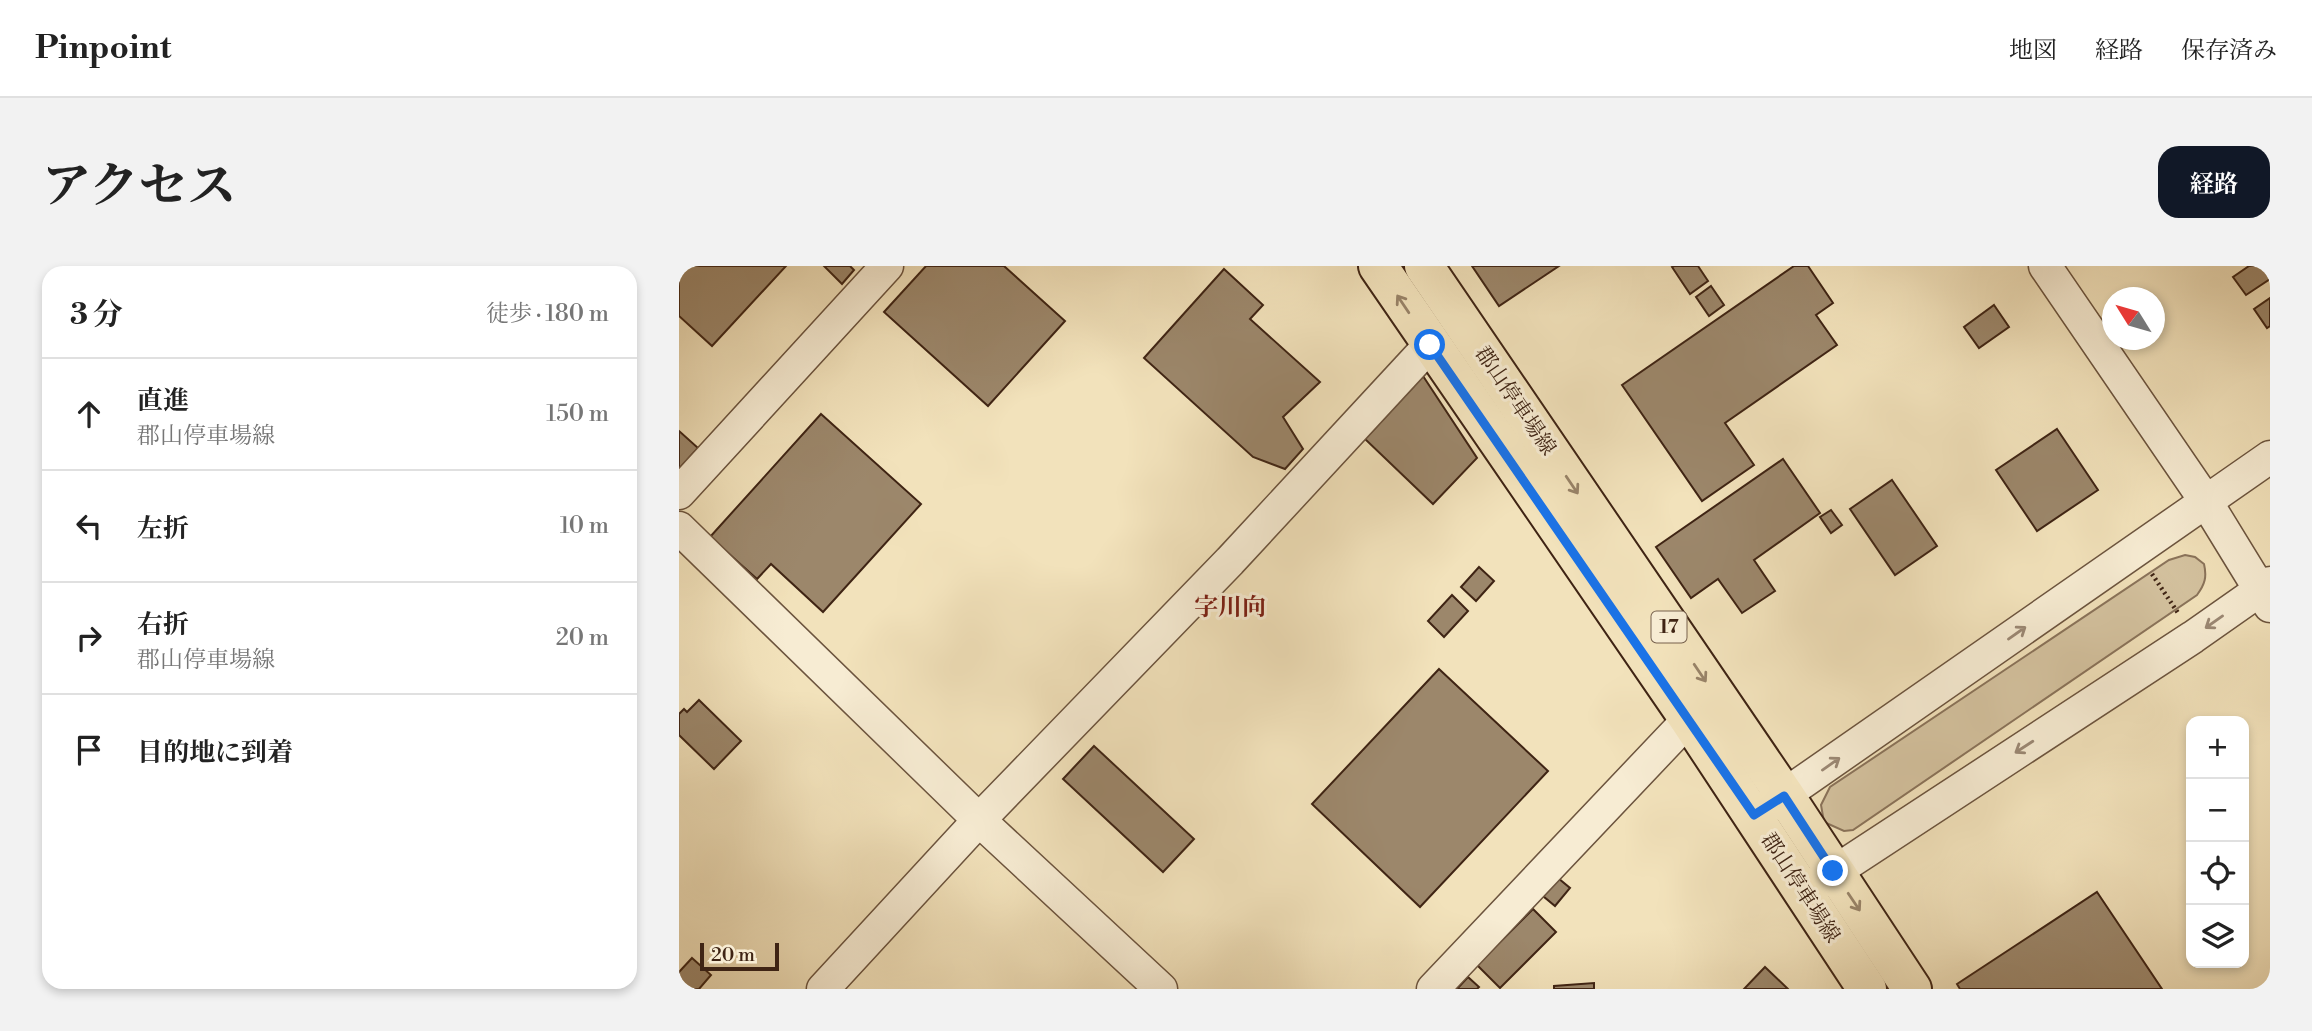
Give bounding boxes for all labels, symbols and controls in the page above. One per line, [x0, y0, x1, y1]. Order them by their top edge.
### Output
text: Pinpoint [35, 28, 172, 69]
text: 地図 [2009, 36, 2057, 66]
text: 経路 [2095, 36, 2143, 66]
text: 保存済み [2181, 36, 2277, 66]
button: 経路 [2158, 146, 2270, 218]
text: アクセス [42, 157, 237, 218]
north arrow [2102, 287, 2165, 350]
one-way arrow [1396, 295, 1410, 314]
text: 3 分 [70, 296, 123, 334]
text: 徒歩 · 180 m [486, 300, 609, 328]
route start [1414, 329, 1445, 360]
street label: 郡山停車場線 [1469, 342, 1561, 460]
text: 直進 [137, 385, 189, 417]
icon: ahead [70, 395, 108, 433]
text: 150 m [546, 400, 609, 428]
text: 郡山停車場線 [137, 422, 275, 450]
one-way arrow [1565, 474, 1579, 494]
icon: left [70, 507, 108, 545]
text: 10 m [560, 512, 609, 540]
text: 左折 [137, 513, 189, 545]
district label: 字川向 [1194, 593, 1266, 623]
text: 右折 [137, 609, 189, 641]
road number: 17 [1651, 612, 1686, 642]
one-way arrow [2205, 615, 2224, 629]
icon: right [70, 619, 108, 657]
text: 20 m [556, 624, 609, 652]
one-way arrow [2007, 626, 2026, 640]
text: 郡山停車場線 [137, 646, 275, 674]
one-way arrow [1693, 662, 1707, 682]
map controls [2186, 716, 2249, 968]
button: + [2186, 716, 2249, 779]
icon: arrive [70, 731, 108, 769]
text: 目的地に到着 [137, 737, 293, 769]
one-way arrow [2015, 740, 2034, 754]
one-way arrow [1821, 757, 1840, 771]
button: − [2186, 779, 2249, 842]
street label: 郡山停車場線 [1755, 828, 1845, 948]
button: locate [2186, 842, 2249, 905]
route end [1817, 855, 1848, 886]
one-way arrow [1847, 892, 1861, 912]
button: layers [2186, 905, 2249, 968]
scale bar [700, 940, 779, 972]
text: 20 m [711, 943, 755, 967]

